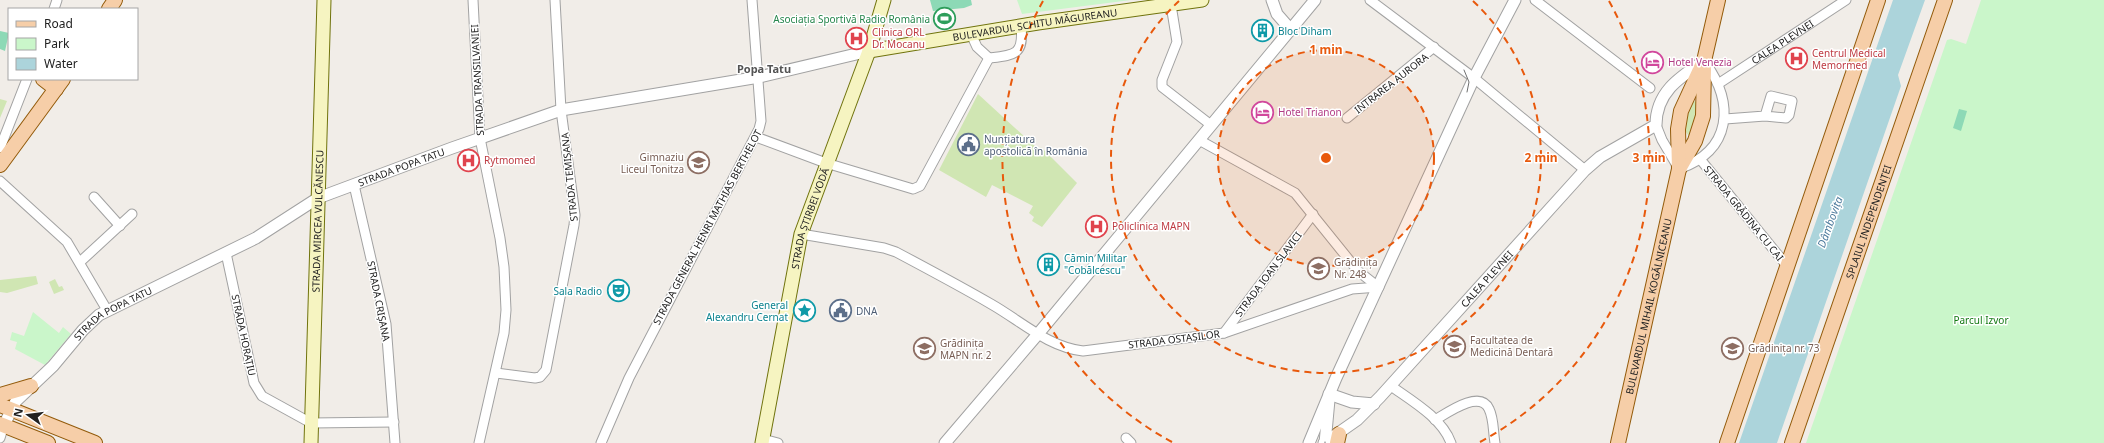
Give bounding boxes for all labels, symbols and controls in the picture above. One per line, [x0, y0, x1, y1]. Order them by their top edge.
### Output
street label: BULEVARDUL SCHITU MĂGUREANU [951, 5, 1118, 44]
sports icon: Asociația Sportivă Radio România [932, 6, 958, 32]
legend [8, 8, 138, 80]
place label: Asociația Sportivă Radio România [773, 12, 930, 26]
text: Road [44, 15, 73, 32]
street label: CALEA PLEVNEI [1748, 16, 1816, 67]
building icon: Bloc Diham [1249, 18, 1275, 44]
street label: STRADA TRANSILVANIEI [467, 24, 487, 136]
place label: Bloc Diham [1278, 24, 1332, 38]
hospital icon: Clinica ORL Dr. Mocanu [844, 25, 870, 51]
place label: Clinica ORL Dr. Mocanu [872, 25, 925, 51]
text: Park [44, 35, 70, 52]
text: 1 min [1309, 41, 1343, 58]
hospital icon: Centrul Medical Memormed [1783, 46, 1809, 72]
place label: Centrul Medical Memormed [1812, 46, 1886, 72]
street label: INTRAREA AURORA [1351, 49, 1431, 116]
hotel icon: Hotel Venezia [1639, 49, 1665, 75]
text: Water [44, 55, 78, 72]
place label: Hotel Venezia [1668, 55, 1732, 69]
district label: Popa Tatu [737, 61, 791, 76]
hotel icon: Hotel Trianon [1250, 99, 1276, 125]
place label: Hotel Trianon [1278, 105, 1342, 119]
street label: STRADA GENERAL HENRI MATHIAS BERTHELOT [649, 126, 765, 327]
street label: STRADA TEMIȘANA [557, 131, 581, 222]
public building icon: Nunțiatura apostolică în România [956, 132, 982, 158]
place label: Nunțiatura apostolică în România [984, 132, 1087, 158]
street label: STRADA POPA TATU [356, 144, 447, 190]
hospital icon: Rytmomed [456, 147, 482, 173]
text: 2 min [1524, 149, 1558, 166]
text: 3 min [1632, 149, 1666, 166]
street label: STRADA MIRCEA VULCĂNESCU [308, 150, 327, 293]
place label: Gimnaziu Liceul Tonitza [621, 150, 684, 176]
school or university icon: Gimnaziu Liceul Tonitza [686, 150, 712, 176]
centre of rings [1319, 151, 1333, 165]
place label: Rytmomed [484, 153, 535, 167]
street label: STRADA GRĂDINA CU CAI [1701, 162, 1787, 264]
street label: SPLAIUL INDEPENDENȚEI [1842, 163, 1895, 281]
street label: STRADA ȘTIRBEI VODĂ [788, 165, 832, 270]
water label: Dâmbovița [1813, 193, 1846, 250]
hospital icon: Policlinica MAPN [1084, 213, 1110, 239]
street label: BULEVARDUL MIHAIL KOGĂLNICEANU [1622, 217, 1675, 396]
place label: Policlinica MAPN [1112, 219, 1190, 233]
street label: STRADA IOAN SLAVICI [1231, 229, 1305, 319]
street label: CALEA PLEVNEI [1457, 247, 1516, 310]
building icon: Cămin Militar "Cobălcescu" [1035, 251, 1061, 277]
place label: Cămin Militar "Cobălcescu" [1064, 251, 1127, 277]
school or university icon: Grădinița Nr. 248 [1306, 255, 1332, 281]
place label: Grădinița Nr. 248 [1334, 255, 1378, 281]
street label: STRADA CRIȘANA [364, 260, 394, 343]
theatre icon: Sala Radio [605, 278, 631, 304]
street label: STRADA POPA TATU [70, 283, 154, 343]
place label: Sala Radio [554, 284, 602, 298]
street label: STRADA HORAȚIU [229, 293, 259, 377]
place label: General Alexandru Cernat [706, 298, 788, 324]
place icon: General Alexandru Cernat [791, 298, 817, 324]
public building icon: DNA [827, 298, 853, 324]
place label: DNA [856, 304, 878, 318]
park label: Parcul Izvor [1953, 313, 2009, 327]
street label: STRADA OSTAȘILOR [1127, 326, 1221, 352]
school or university icon: Facultatea de Medicină Dentară [1441, 333, 1467, 359]
place label: Facultatea de Medicină Dentară [1470, 333, 1553, 359]
school or university icon: Grădinița nr. 73 [1719, 335, 1745, 361]
school or university icon: Grădinița MAPN nr. 2 [912, 336, 938, 362]
place label: Grădinița MAPN nr. 2 [940, 336, 992, 362]
place label: Grădinița nr. 73 [1748, 341, 1820, 355]
north arrow [8, 395, 48, 435]
text: N [9, 406, 26, 419]

